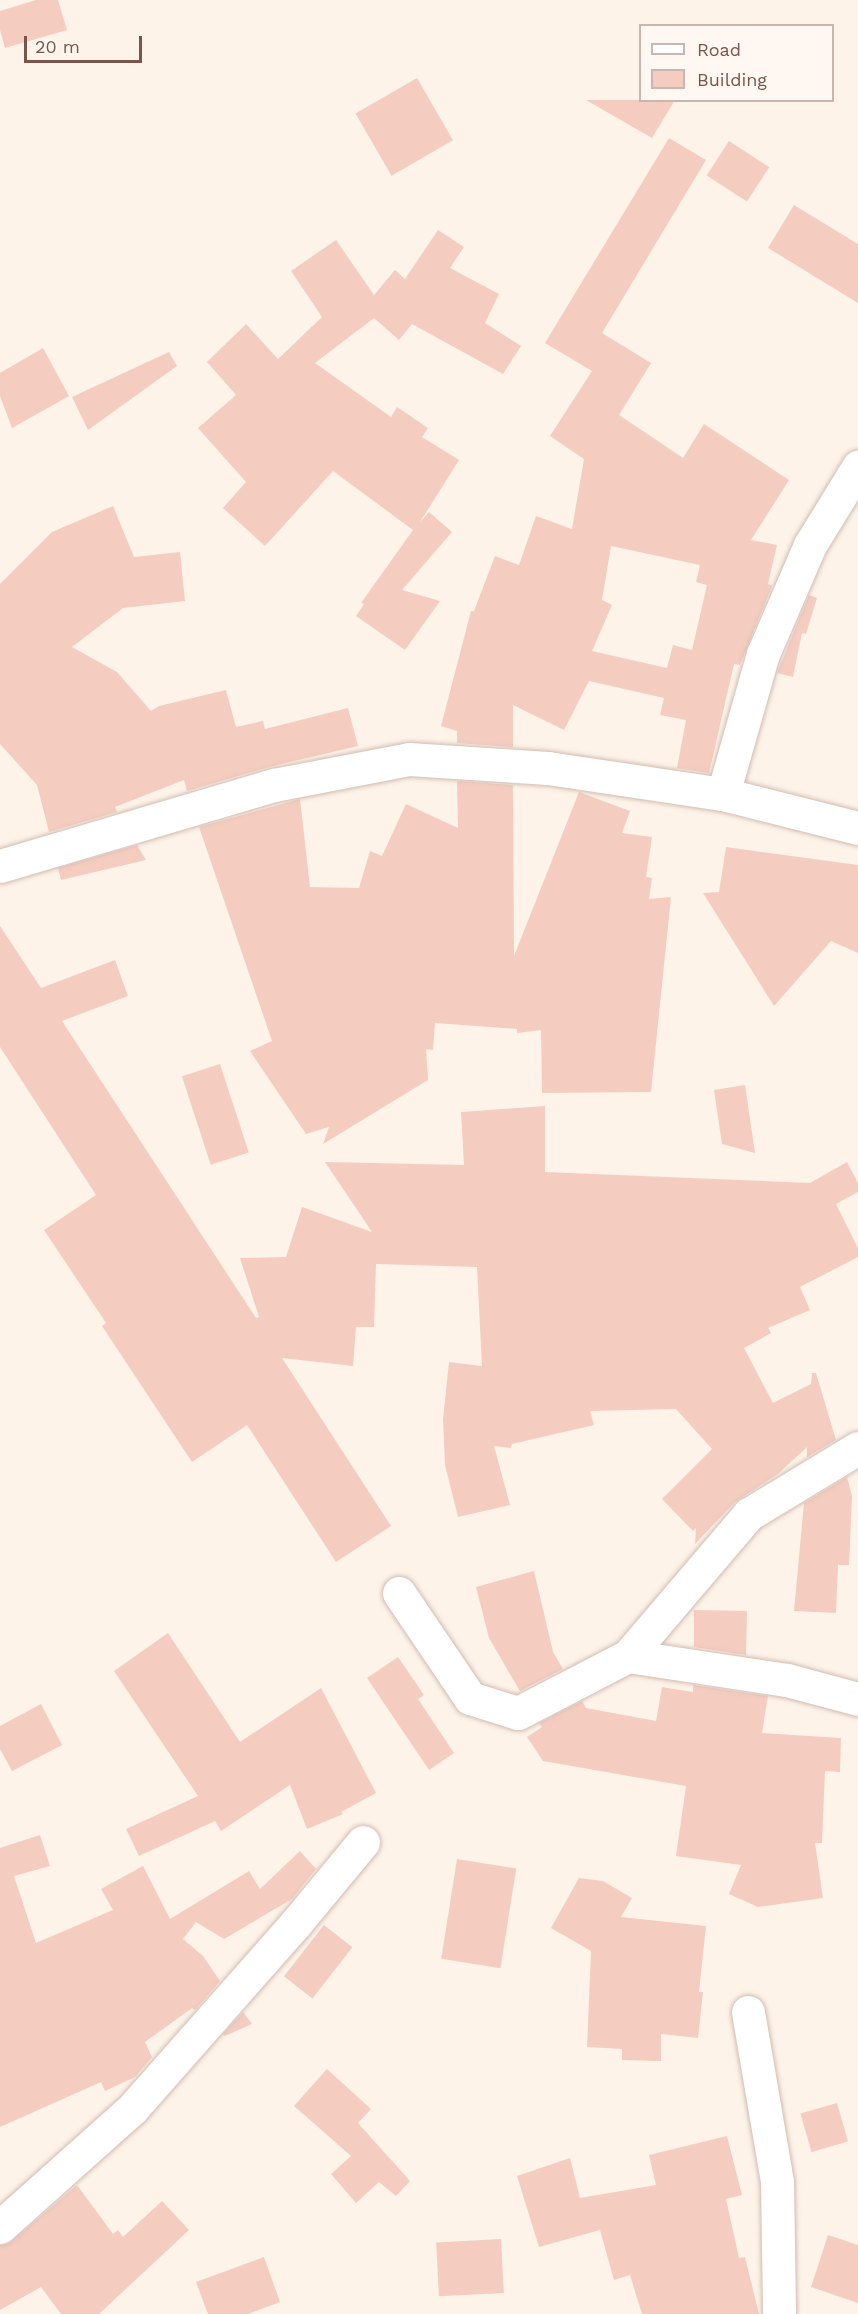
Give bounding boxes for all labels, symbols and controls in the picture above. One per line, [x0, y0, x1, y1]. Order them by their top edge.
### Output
scale bar [27, 24, 146, 62]
legend [639, 24, 834, 102]
text: 20 m [35, 36, 80, 57]
text: Road [697, 39, 741, 60]
text: Building [697, 69, 767, 90]

